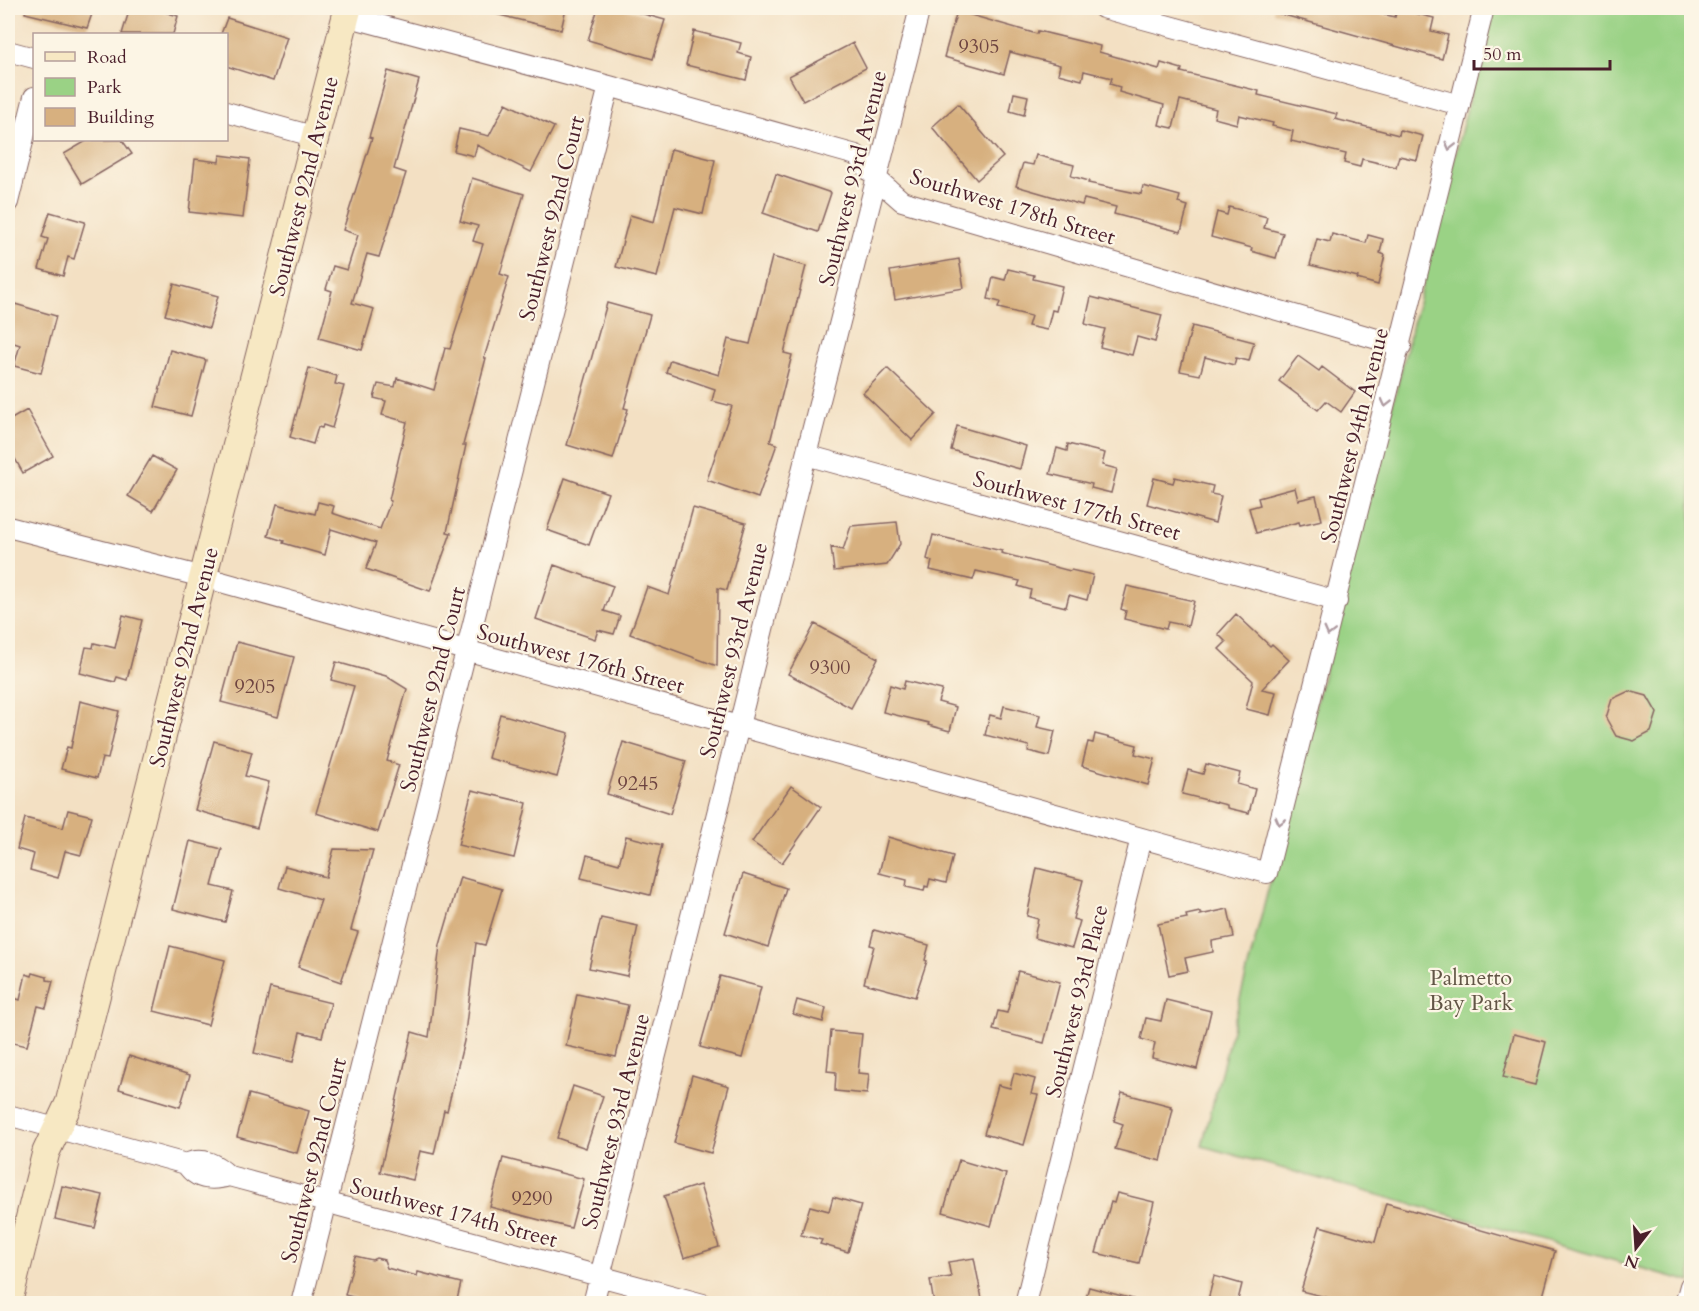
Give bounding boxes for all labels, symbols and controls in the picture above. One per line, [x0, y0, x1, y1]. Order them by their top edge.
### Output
legend [33, 33, 228, 141]
house number: 9305 [959, 33, 999, 60]
scale bar [1474, 33, 1610, 71]
text: 50 m [1483, 42, 1522, 67]
text: Road [87, 45, 127, 70]
street label: Southwest 93rd Avenue [812, 67, 894, 289]
street label: Southwest 92nd Avenue [262, 73, 346, 299]
text: Park [87, 75, 122, 100]
text: Building [87, 105, 155, 130]
street label: Southwest 92nd Court [512, 113, 592, 324]
one-way arrow [1444, 141, 1457, 151]
street label: Southwest 178th Street [906, 161, 1119, 253]
street label: Southwest 94th Avenue [1314, 325, 1396, 546]
one-way arrow [1381, 397, 1394, 407]
street label: Southwest 177th Street [970, 464, 1184, 548]
street label: Southwest 93rd Avenue [693, 539, 775, 761]
street label: Southwest 92nd Avenue [142, 544, 226, 770]
street label: Southwest 92nd Court [393, 584, 473, 795]
street label: Southwest 176th Street [474, 617, 688, 701]
one-way arrow [1323, 627, 1336, 637]
house number: 9300 [810, 654, 850, 681]
house number: 9205 [235, 673, 275, 700]
house number: 9245 [618, 770, 658, 797]
one-way arrow [1275, 816, 1288, 826]
street label: Southwest 93rd Place [1038, 901, 1115, 1101]
park label: Palmetto Bay Park [1429, 963, 1513, 1018]
street label: Southwest 93rd Avenue [575, 1010, 657, 1232]
street label: Southwest 92nd Court [274, 1055, 354, 1266]
street label: Southwest 174th Street [347, 1171, 561, 1255]
house number: 9290 [512, 1185, 552, 1212]
north arrow [1606, 1218, 1666, 1278]
text: N [1622, 1249, 1642, 1274]

